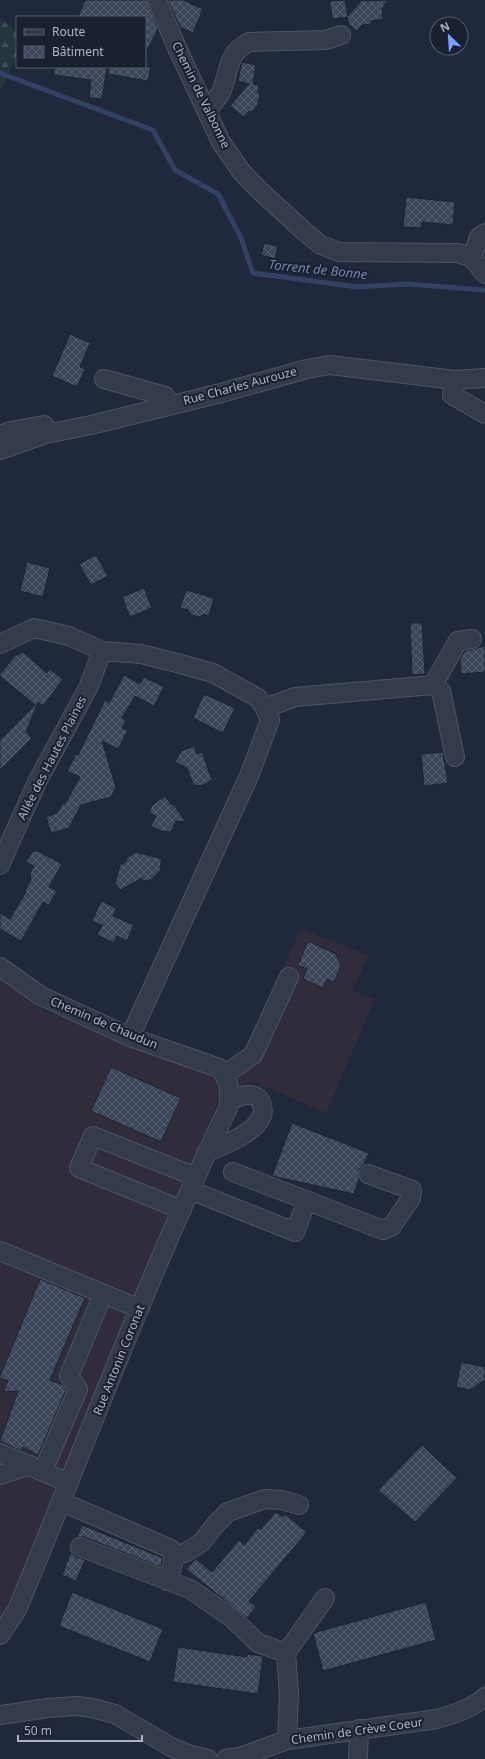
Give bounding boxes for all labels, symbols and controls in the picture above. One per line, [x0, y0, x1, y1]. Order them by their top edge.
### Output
legend [16, 16, 146, 68]
north arrow [429, 16, 469, 56]
text: N [437, 18, 452, 35]
text: Route [52, 23, 85, 40]
street label: Chemin de Valbonne [168, 39, 235, 151]
text: Bâtiment [52, 43, 104, 60]
water label: Torrent de Bonne [268, 255, 369, 283]
street label: Rue Charles Aurouze [181, 362, 299, 409]
street label: Allée des Hautes Plaines [13, 693, 90, 823]
street label: Chemin de Chaudun [48, 992, 161, 1053]
street label: Rue Antonin Coronat [89, 1301, 149, 1418]
street label: Chemin de Crève Coeur [290, 1713, 424, 1748]
scale bar [18, 1717, 142, 1743]
text: 50 m [24, 1722, 52, 1739]

